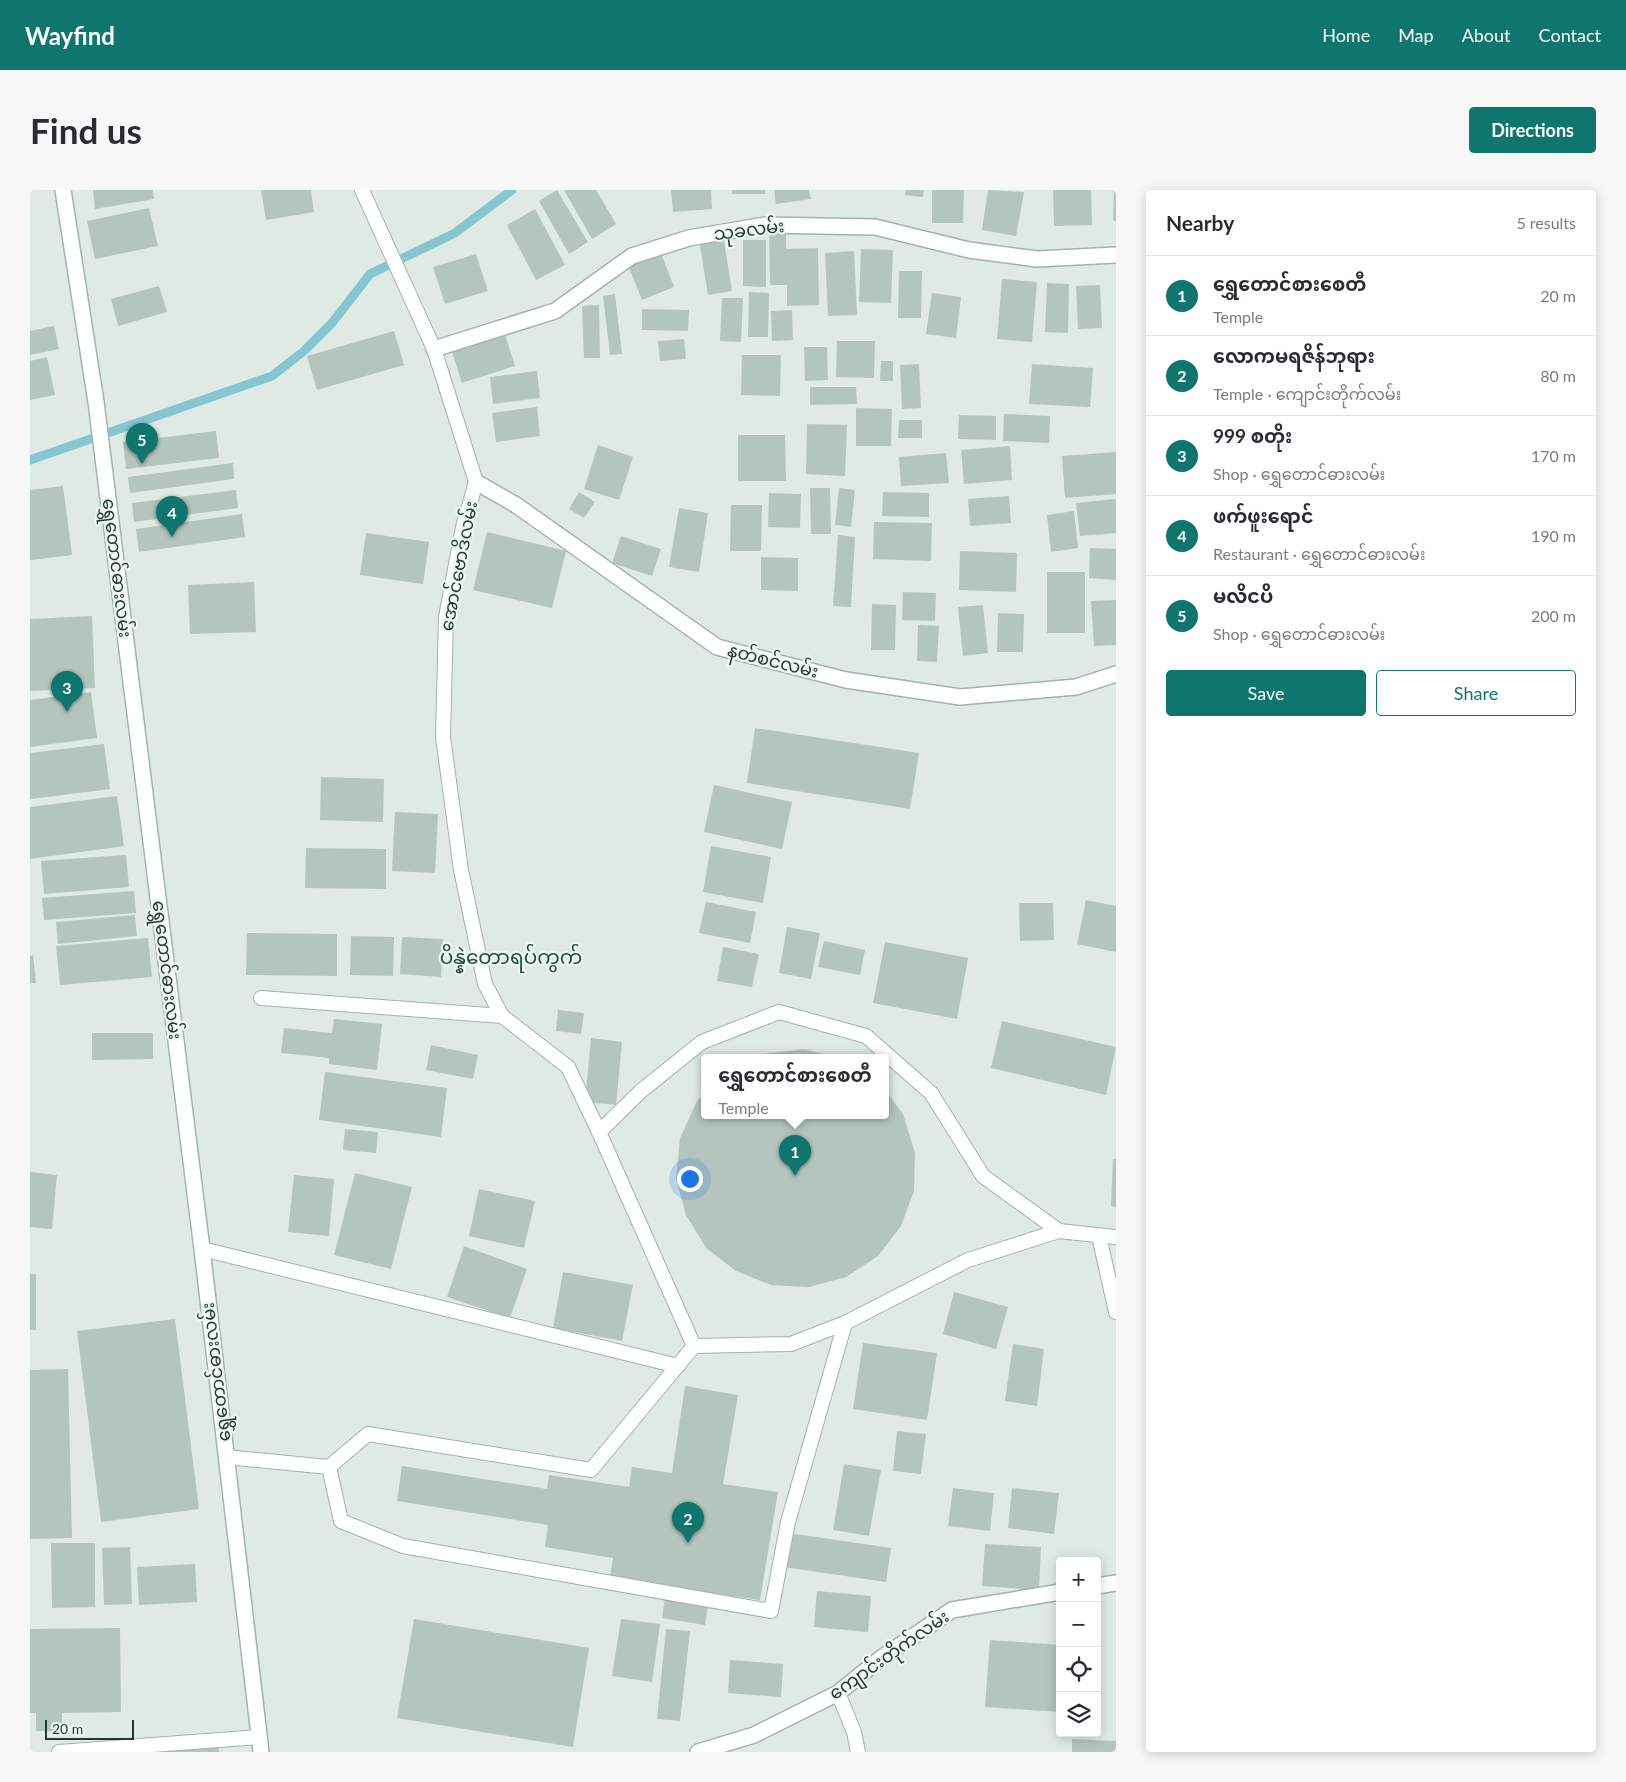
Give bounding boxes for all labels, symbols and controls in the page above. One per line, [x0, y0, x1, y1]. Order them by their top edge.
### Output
text: Wayfind [25, 21, 115, 50]
text: Home [1322, 24, 1370, 46]
text: Map [1398, 24, 1434, 46]
text: About [1462, 24, 1511, 46]
text: Contact [1539, 24, 1601, 46]
button: Directions [1469, 107, 1596, 153]
text: Find us [30, 109, 142, 151]
text: Nearby [1166, 210, 1234, 235]
street label: သုခလမ်း [712, 213, 786, 249]
text: 5 results [1516, 213, 1576, 232]
text: ရွှေတောင်စားစေတီ [1213, 272, 1366, 295]
text: 1 [1177, 286, 1187, 305]
text: 20 m [1540, 286, 1576, 305]
text: Temple [1213, 307, 1263, 326]
text: လောကမရဇိန်ဘုရား [1213, 344, 1375, 367]
text: 2 [1177, 366, 1187, 385]
text: 80 m [1540, 366, 1576, 385]
text: Temple · ကျောင်းတိုက်လမ်း [1213, 384, 1401, 403]
pin: 5 [126, 423, 158, 464]
text: 999 စတိုး [1213, 424, 1292, 447]
text: 3 [1177, 446, 1187, 465]
text: 170 m [1531, 446, 1576, 465]
text: Shop · ရွှေတောင်ဓားလမ်း [1213, 464, 1385, 483]
pin: 4 [156, 496, 188, 537]
street label: ရွှေတောင်ဓားလမ်း [94, 497, 138, 639]
street label: အောင်ဗောဒိလမ်း [433, 499, 481, 633]
text: ဖက်ဖူးရောင် [1213, 504, 1313, 527]
text: 4 [1177, 526, 1187, 545]
text: 190 m [1531, 526, 1576, 545]
text: Restaurant · ရွှေတောင်ဓားလမ်း [1213, 544, 1425, 563]
text: မလိငပိ [1213, 584, 1273, 607]
text: 5 [1177, 606, 1187, 625]
text: 200 m [1531, 606, 1576, 625]
text: Shop · ရွှေတောင်ဓားလမ်း [1213, 624, 1385, 643]
street label: နတ်စင်လမ်း [724, 637, 821, 687]
button: Save [1166, 670, 1366, 716]
button: Share [1376, 670, 1576, 716]
pin: 3 [51, 671, 83, 712]
street label: ရွှေတောင်ဓားလမ်း [144, 899, 188, 1041]
district label: ပိန္နဲတောရပ်ကွက် [440, 943, 582, 974]
popup [701, 1054, 889, 1119]
text: ရွှေတောင်စားစေတီ [718, 1063, 872, 1086]
text: Temple [718, 1098, 769, 1117]
pin: 1 [779, 1135, 811, 1176]
your location [677, 1166, 703, 1192]
street label: ရွှေတောင်ဓားလမ်း [195, 1301, 239, 1443]
pin: 2 [672, 1502, 704, 1543]
map controls [1056, 1557, 1101, 1737]
button: + [1056, 1557, 1101, 1602]
button: − [1056, 1602, 1101, 1647]
street label: ကျောင်းတိုက်လမ်း [823, 1603, 955, 1708]
button: locate [1056, 1647, 1101, 1692]
button: layers [1056, 1692, 1101, 1737]
scale bar [45, 1717, 134, 1740]
text: 20 m [52, 1720, 83, 1737]

